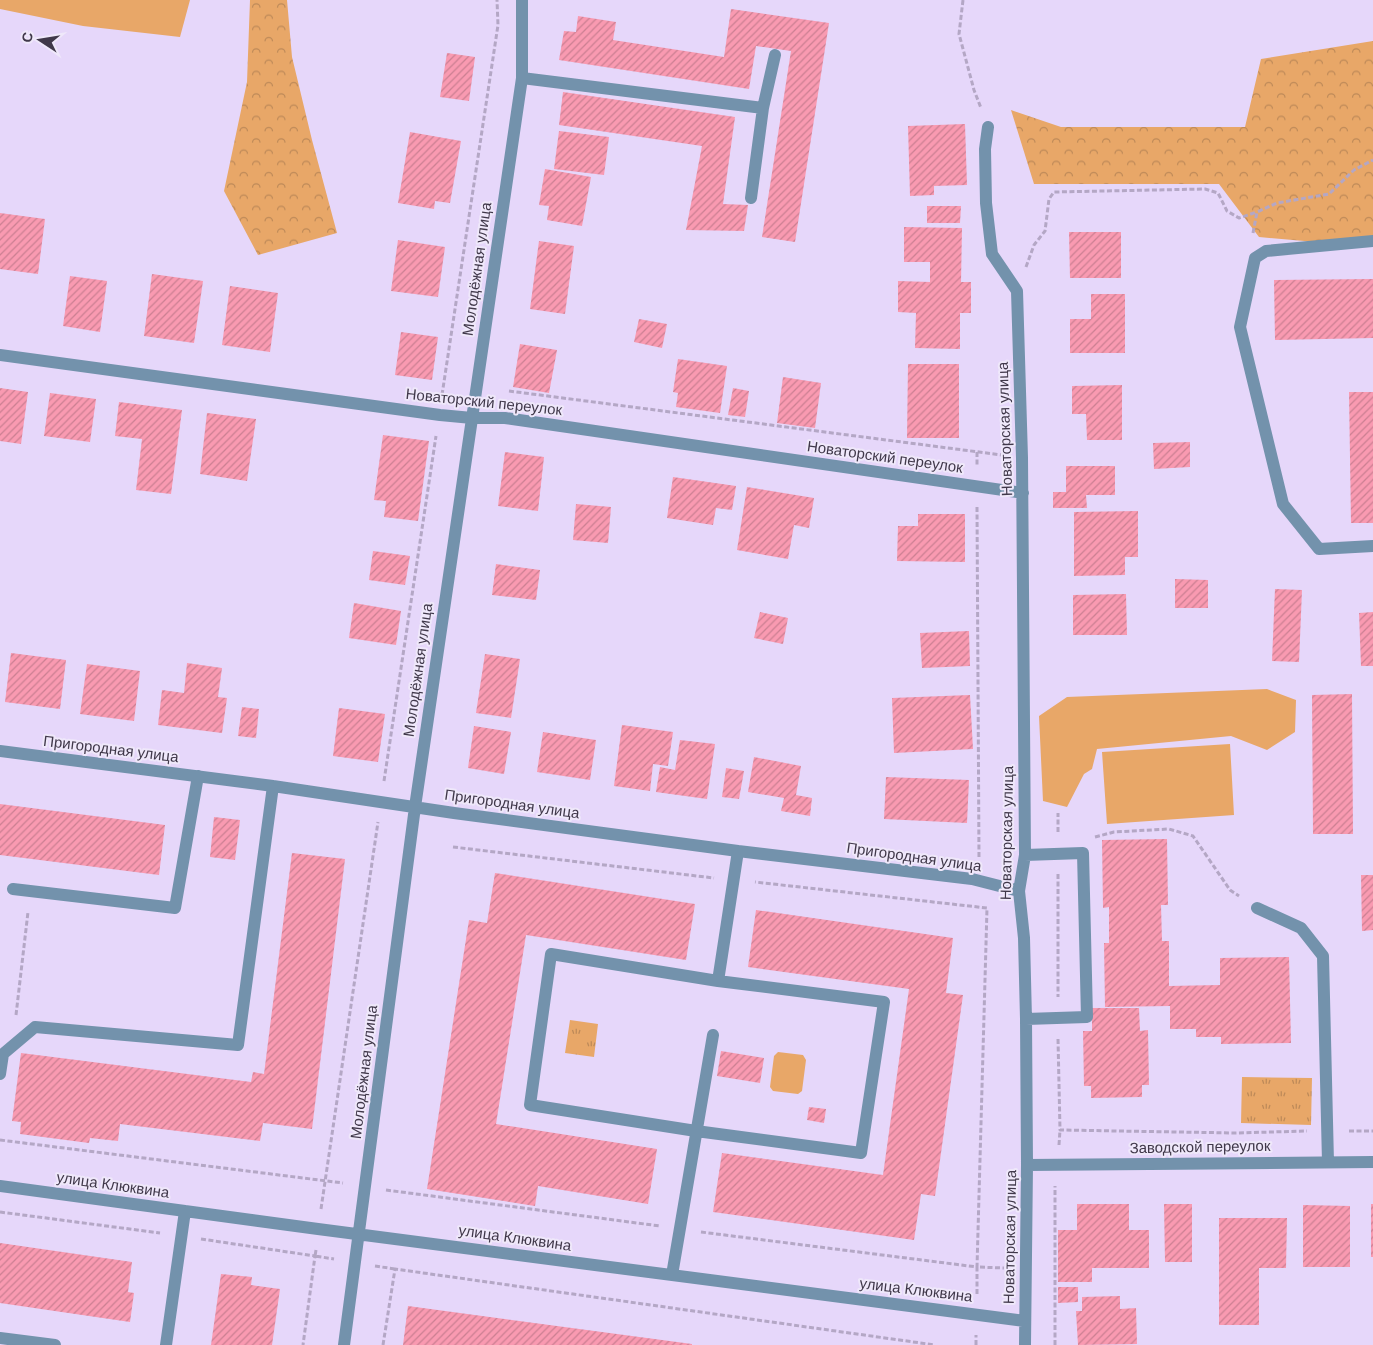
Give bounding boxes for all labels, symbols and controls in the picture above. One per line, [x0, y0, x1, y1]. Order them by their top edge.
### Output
north arrow [15, 15, 65, 65]
text: С [17, 30, 37, 44]
street label: Молодёжная улица [458, 200, 496, 337]
street label: Новаторская улица [993, 361, 1017, 497]
street label: Новаторский переулок [405, 384, 564, 420]
street label: Новаторский переулок [806, 436, 965, 478]
street label: Молодёжная улица [399, 601, 437, 738]
street label: Пригородная улица [42, 731, 180, 767]
street label: Новаторская улица [996, 765, 1018, 900]
street label: Пригородная улица [443, 785, 581, 823]
street label: Пригородная улица [845, 838, 983, 876]
street label: Молодёжная улица [346, 1003, 382, 1140]
street label: Заводской переулок [1129, 1136, 1271, 1158]
street label: улица Клюквина [55, 1167, 171, 1203]
street label: Новаторская улица [999, 1169, 1021, 1304]
street label: улица Клюквина [457, 1220, 573, 1256]
street label: улица Клюквина [858, 1273, 974, 1307]

